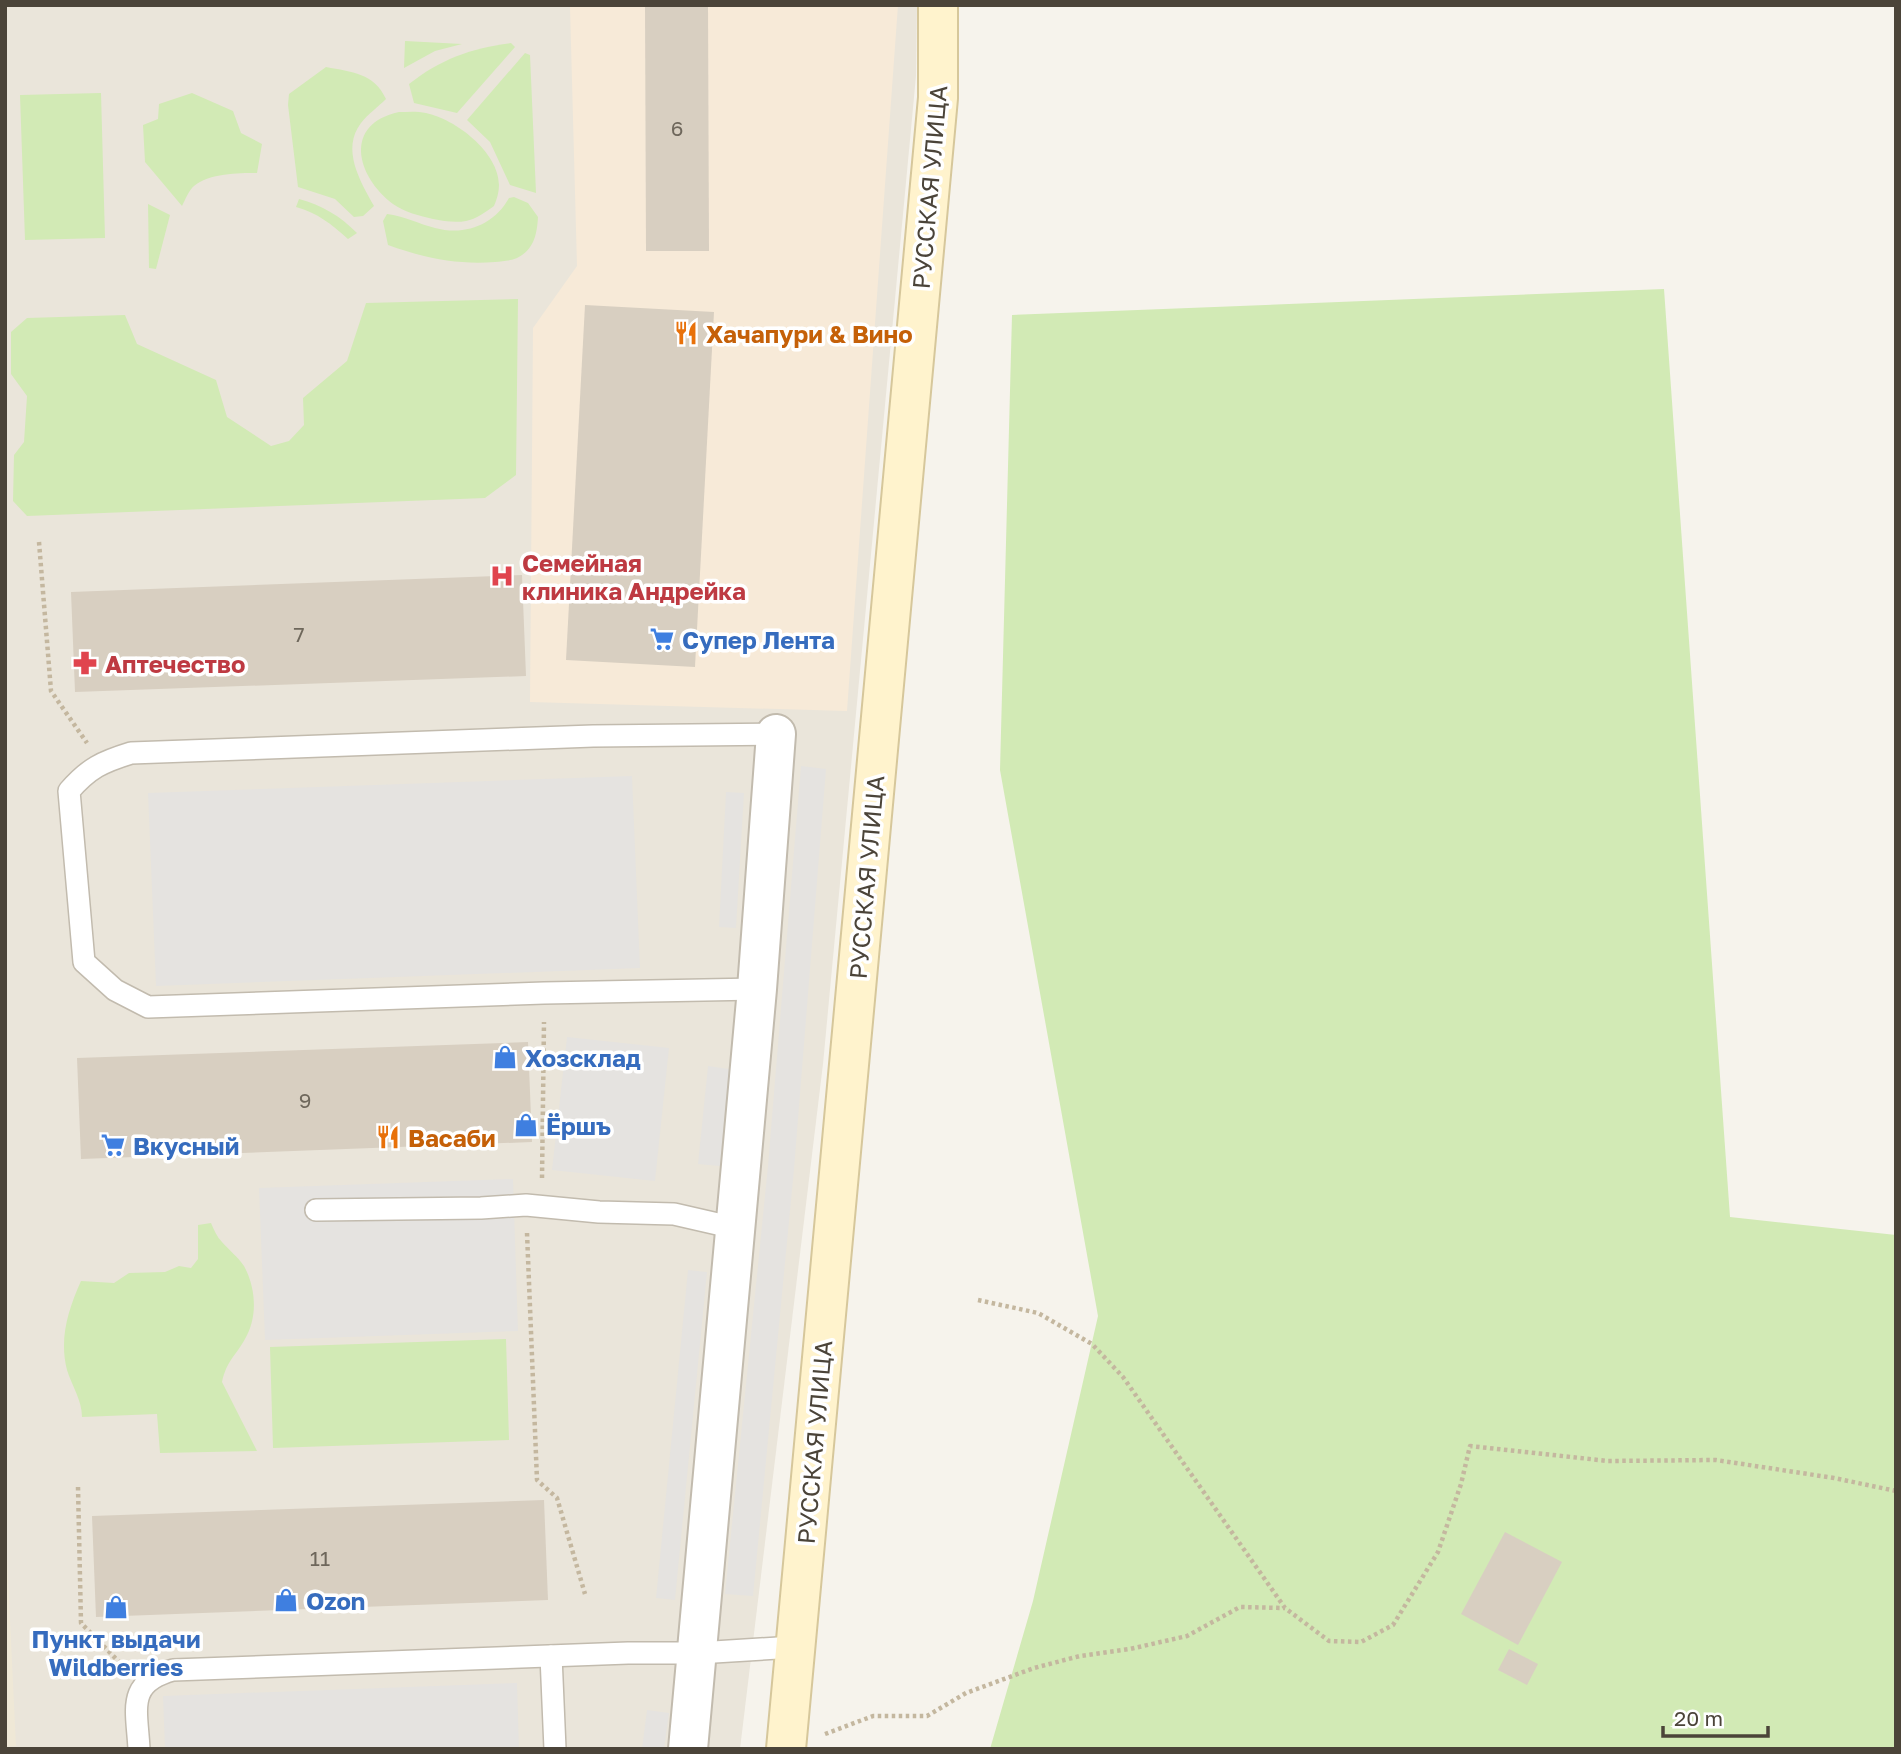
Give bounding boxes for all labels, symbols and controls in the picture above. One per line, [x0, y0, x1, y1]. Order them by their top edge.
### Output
street label: РУССКАЯ УЛИЦА [906, 84, 952, 290]
house number: 6 [671, 115, 683, 141]
restaurant icon: Хачапури & Вино [672, 319, 700, 347]
place label: Хачапури & Вино [706, 319, 913, 348]
place label: Семейная клиника Андрейка [522, 548, 746, 605]
hospital icon: Семейная клиника Андрейка [488, 562, 516, 590]
house number: 7 [293, 621, 305, 647]
supermarket icon: Супер Лента [648, 625, 676, 653]
place label: Супер Лента [682, 625, 835, 654]
pharmacy icon: Аптечество [71, 649, 99, 677]
place label: Аптечество [105, 649, 245, 678]
street label: РУССКАЯ УЛИЦА [843, 774, 889, 980]
shop icon: Хозсклад [491, 1043, 519, 1071]
place label: Хозсклад [525, 1043, 641, 1072]
house number: 9 [299, 1087, 311, 1113]
shop icon: Ёршъ [512, 1111, 540, 1139]
place label: Ёршъ [546, 1111, 611, 1140]
restaurant icon: Васаби [374, 1123, 402, 1151]
place label: Васаби [408, 1123, 496, 1152]
supermarket icon: Вкусный [99, 1131, 127, 1159]
place label: Вкусный [133, 1131, 239, 1160]
street label: РУССКАЯ УЛИЦА [791, 1339, 837, 1545]
house number: 11 [310, 1545, 330, 1571]
shop icon: Ozon [272, 1586, 300, 1614]
place label: Ozon [306, 1586, 365, 1615]
shop icon: Пункт выдачи Wildberries [102, 1593, 130, 1621]
place label: Пункт выдачи Wildberries [31, 1624, 201, 1681]
scale bar [1663, 1694, 1768, 1738]
text: 20 m [1674, 1705, 1723, 1731]

